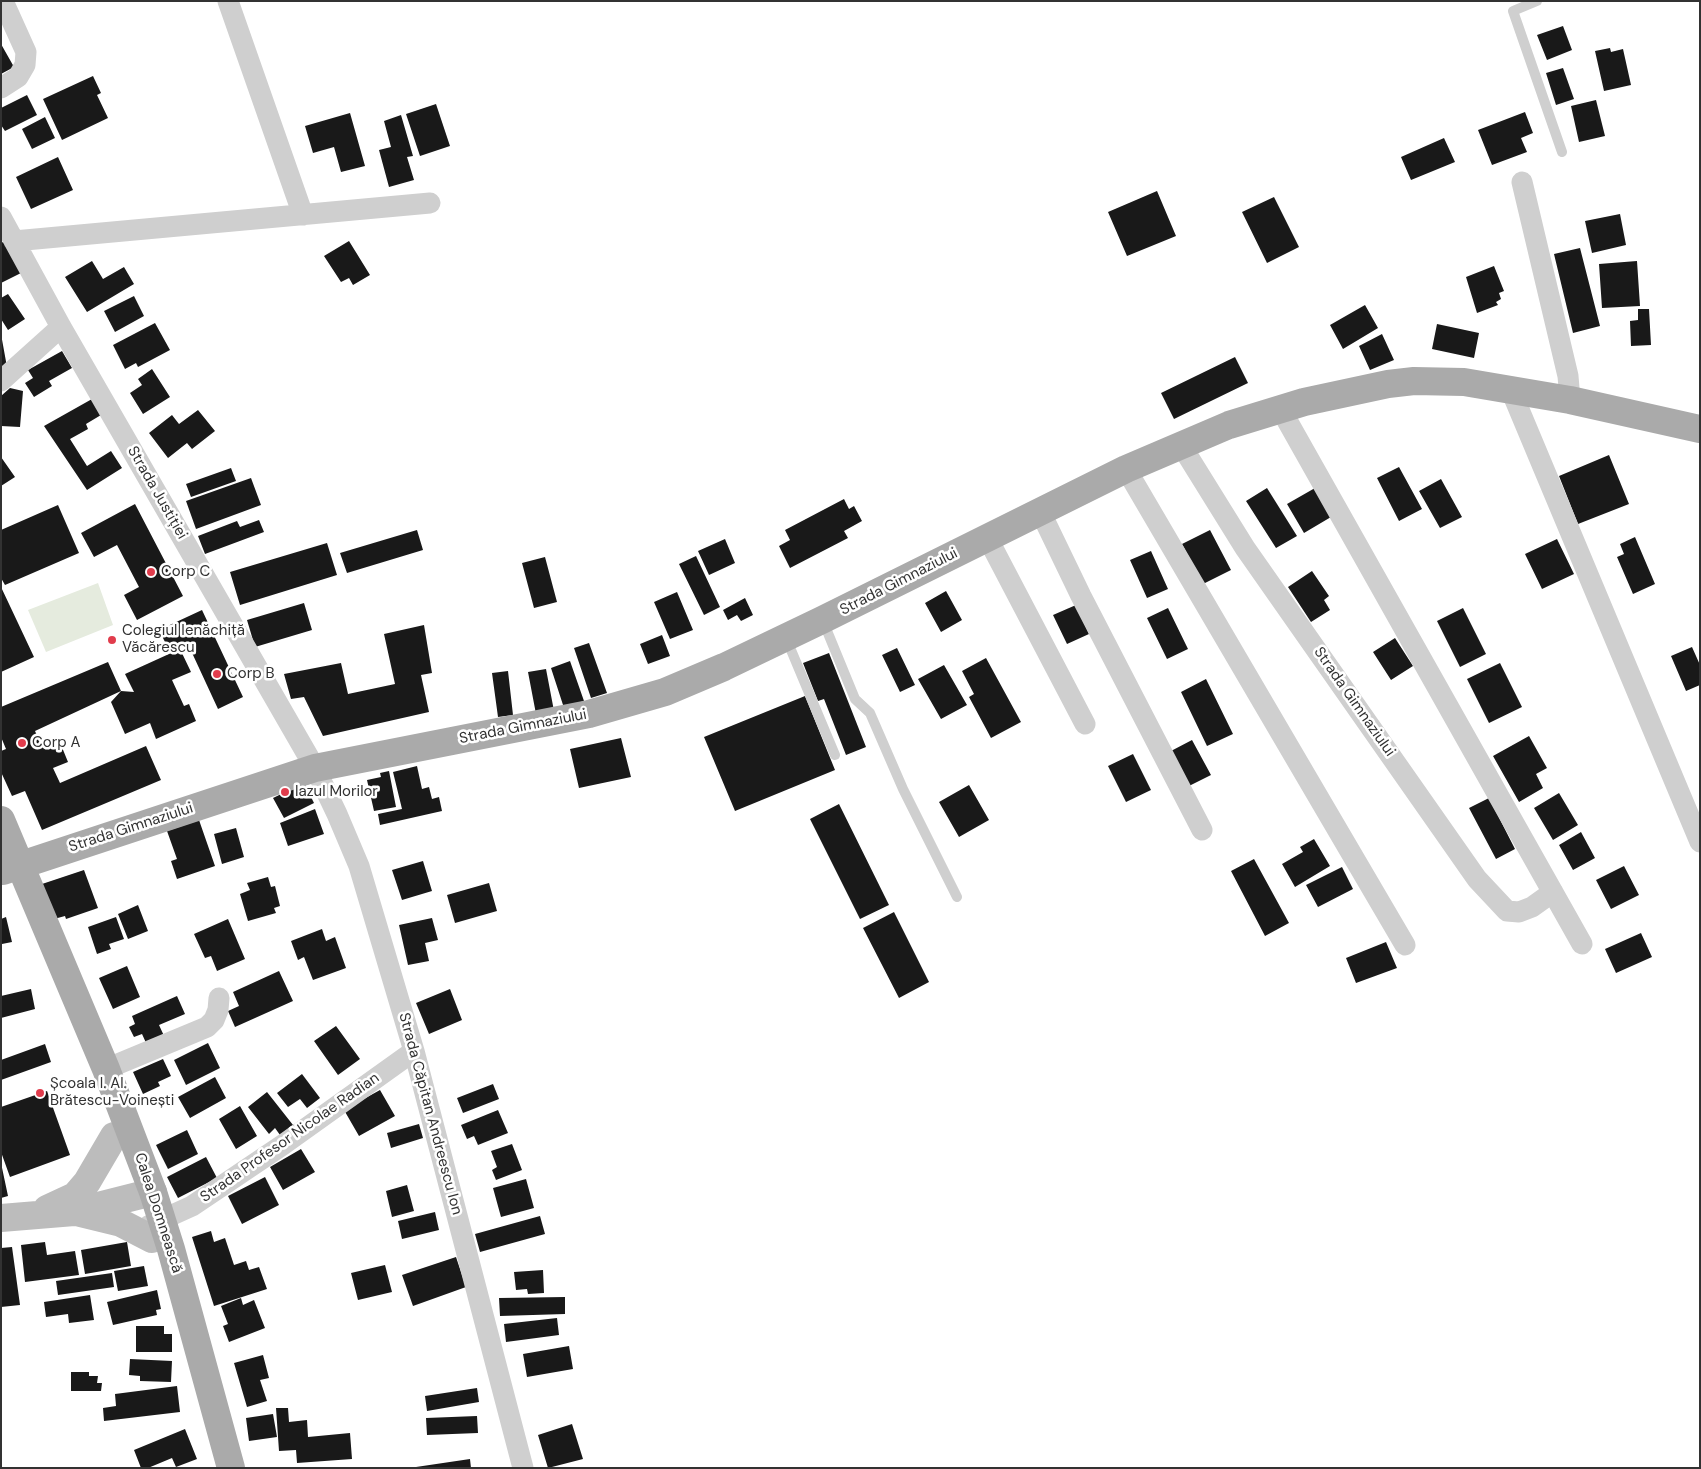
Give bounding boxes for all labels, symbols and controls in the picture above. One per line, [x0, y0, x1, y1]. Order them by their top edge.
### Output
street label: Strada Justiției [123, 443, 191, 543]
street label: Strada Gimnaziului [837, 545, 961, 619]
place label: Corp C [161, 563, 210, 581]
marker: Corp C [145, 566, 157, 578]
place label: Colegiul Ienăchiță Văcărescu [122, 622, 245, 657]
marker: Colegiul Ienăchiță Văcărescu [106, 634, 118, 646]
street label: Strada Gimnaziului [1309, 644, 1399, 760]
place label: Corp B [227, 665, 275, 683]
marker: Corp B [211, 668, 223, 680]
street label: Strada Gimnaziului [458, 706, 588, 748]
place label: Corp A [32, 734, 81, 752]
marker: Corp A [16, 737, 28, 749]
place label: Iazul Morilor [295, 783, 378, 801]
marker: Iazul Morilor [279, 786, 291, 798]
street label: Strada Gimnaziului [67, 799, 195, 857]
street label: Strada Căpitan Andreescu Ion [394, 1011, 466, 1217]
street label: Strada Profesor Nicolae Radian [197, 1069, 383, 1207]
place label: Școala I. Al. Brătescu-Voinești [50, 1075, 174, 1110]
marker: Școala I. Al. Brătescu-Voinești [34, 1087, 46, 1099]
street label: Calea Domnească [130, 1151, 186, 1275]

